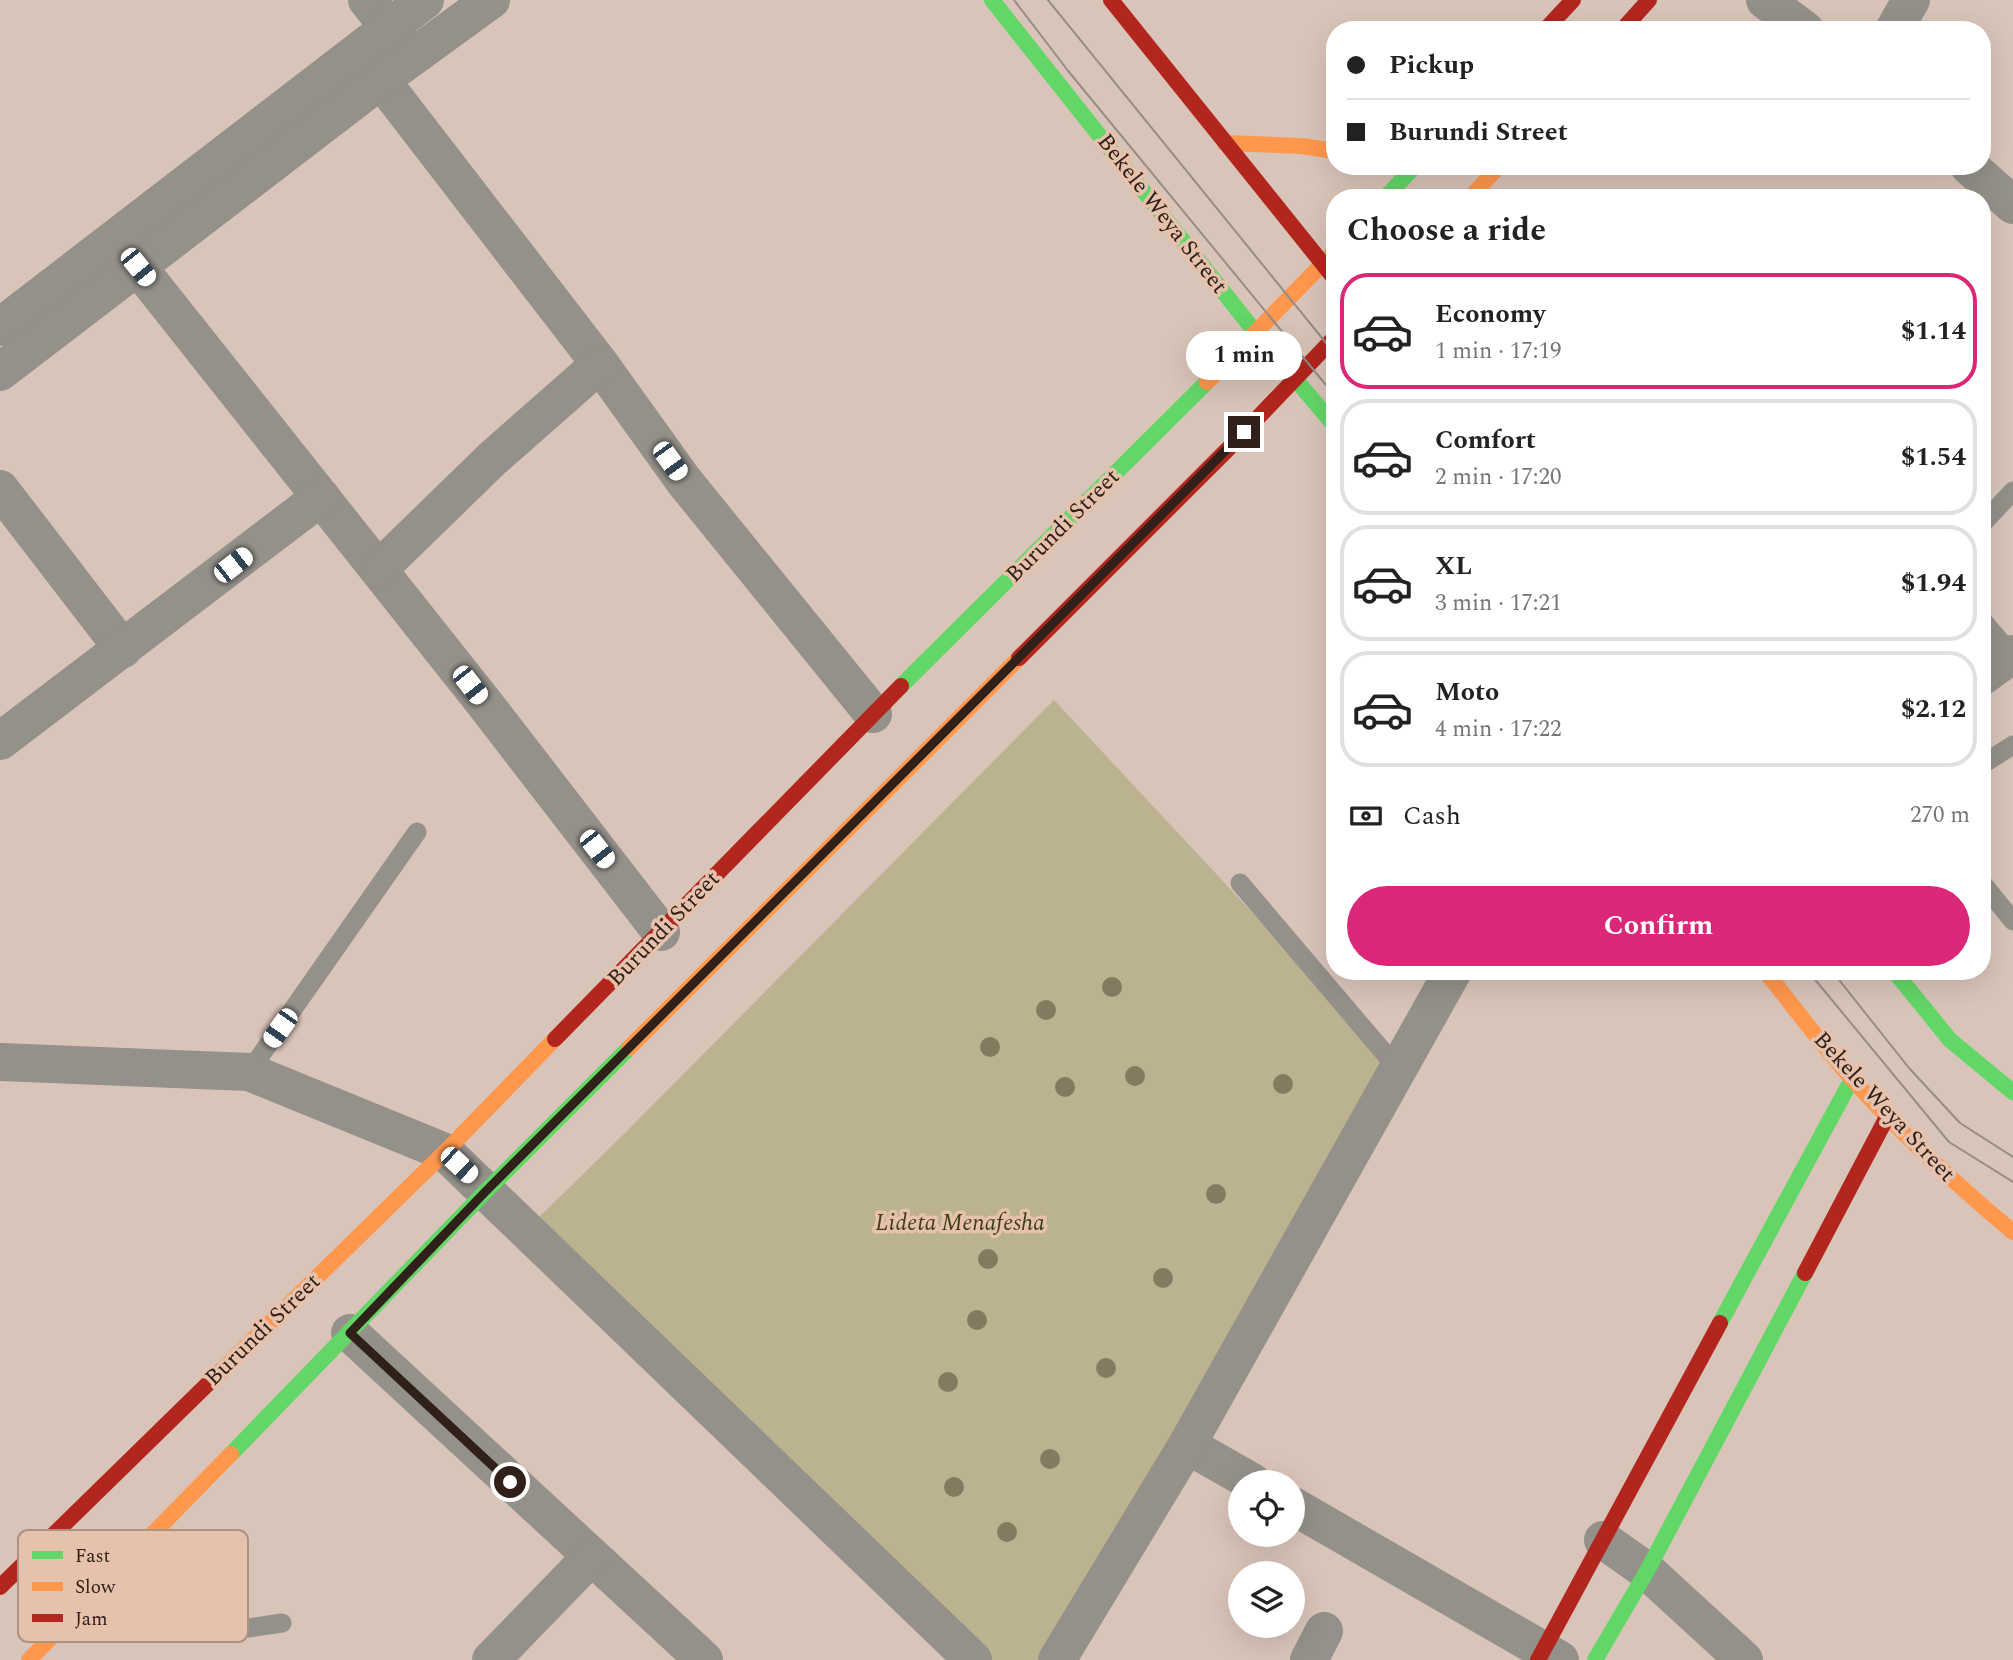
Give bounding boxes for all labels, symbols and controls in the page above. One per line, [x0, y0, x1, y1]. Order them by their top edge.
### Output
text: Pickup [1389, 45, 1474, 85]
text: Burundi Street [1389, 112, 1568, 152]
street label: Bekele Weya Street [1088, 126, 1236, 302]
text: Choose a ride [1347, 206, 1546, 255]
car [117, 244, 160, 290]
text: Economy [1435, 294, 1545, 334]
icon: car [1351, 300, 1414, 363]
text: $1.14 [1901, 311, 1966, 351]
callout: 1 min [1186, 330, 1302, 380]
text: 1 min · 17:19 [1435, 334, 1562, 369]
text: 1 min [1213, 338, 1275, 373]
route end [1228, 416, 1260, 448]
text: Comfort [1435, 420, 1536, 460]
icon: car [1351, 426, 1414, 489]
text: $1.54 [1901, 437, 1966, 477]
car [650, 438, 691, 484]
text: 2 min · 17:20 [1435, 460, 1562, 495]
street label: Burundi Street [998, 461, 1128, 591]
car [210, 544, 257, 586]
text: XL [1435, 546, 1472, 586]
icon: car [1351, 552, 1414, 615]
text: $1.94 [1901, 563, 1966, 603]
text: 3 min · 17:21 [1435, 586, 1562, 621]
car [449, 662, 492, 708]
text: Moto [1435, 672, 1499, 712]
icon: car [1351, 678, 1414, 741]
text: $2.12 [1901, 689, 1966, 729]
text: 4 min · 17:22 [1435, 712, 1562, 747]
text: Cash [1403, 796, 1461, 836]
icon: cash [1347, 797, 1385, 835]
text: 270 m [1910, 798, 1970, 833]
car [576, 826, 619, 872]
street label: Burundi Street [599, 863, 729, 995]
button: Confirm [1347, 886, 1970, 966]
car [260, 1005, 301, 1051]
street label: Bekele Weya Street [1805, 1024, 1963, 1190]
car [437, 1143, 482, 1187]
park label: Lideta Menafesha [875, 1206, 1045, 1241]
street label: Burundi Street [197, 1265, 329, 1395]
route start [494, 1466, 526, 1498]
map controls [1228, 1470, 1305, 1638]
button: locate [1228, 1470, 1305, 1547]
legend [18, 1530, 248, 1642]
text: Fast [75, 1542, 111, 1571]
button: layers [1228, 1561, 1305, 1638]
text: Slow [75, 1573, 116, 1602]
text: Jam [75, 1605, 107, 1634]

